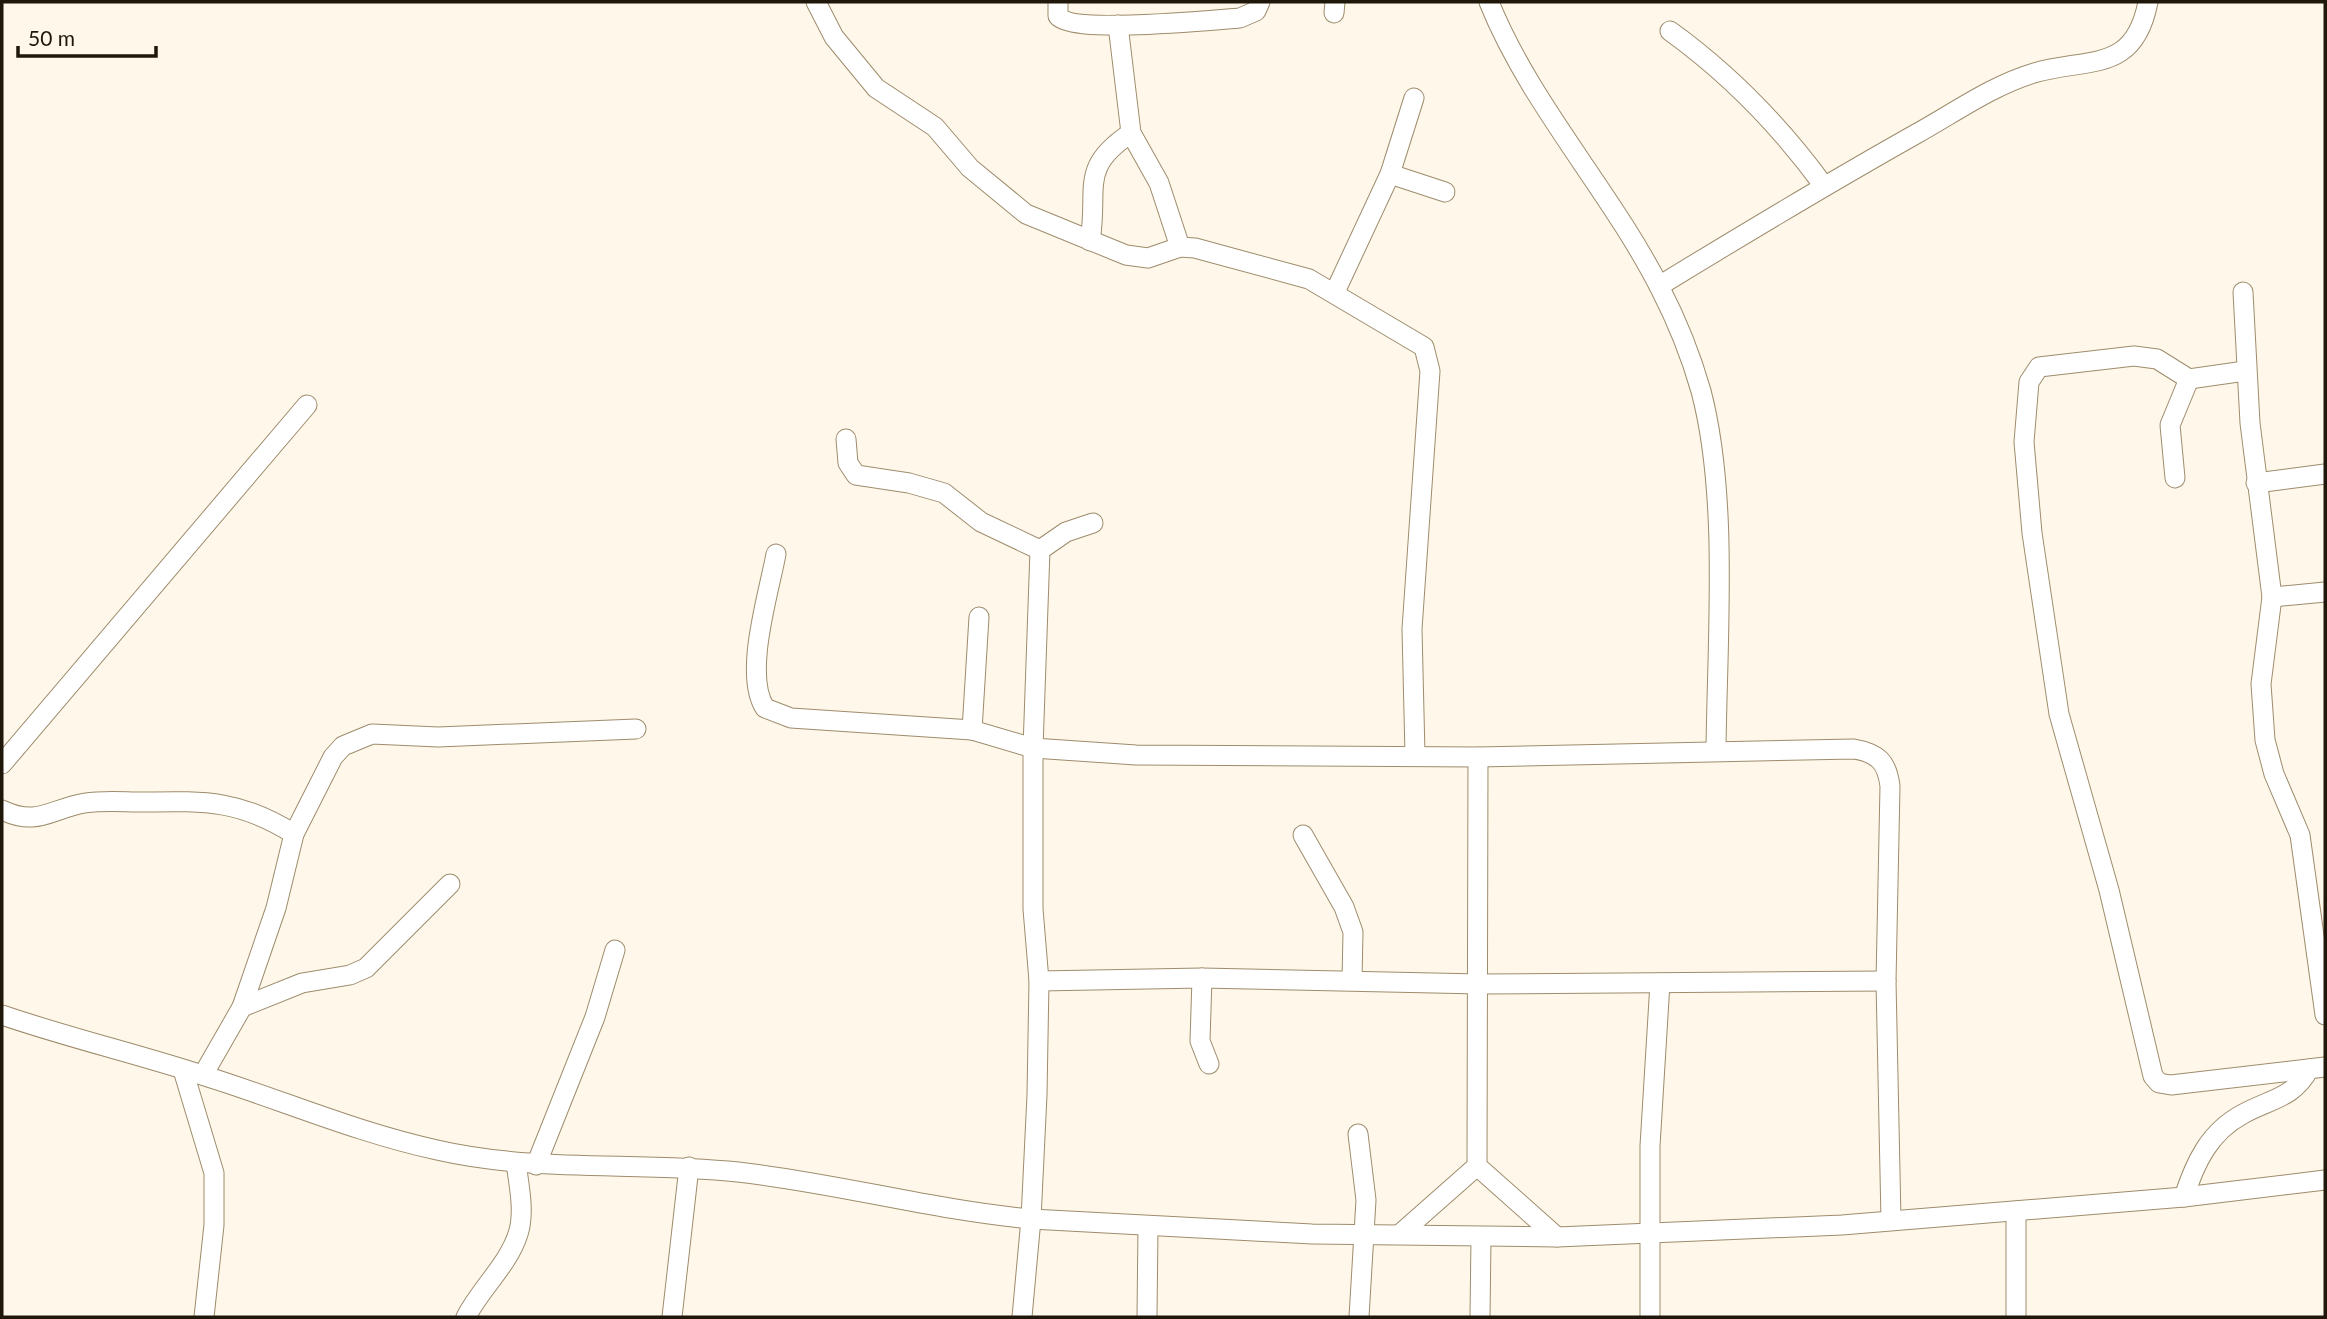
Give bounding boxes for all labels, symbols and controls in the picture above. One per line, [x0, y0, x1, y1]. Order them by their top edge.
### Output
scale bar [18, 14, 156, 58]
text: 50 m [28, 25, 75, 50]

